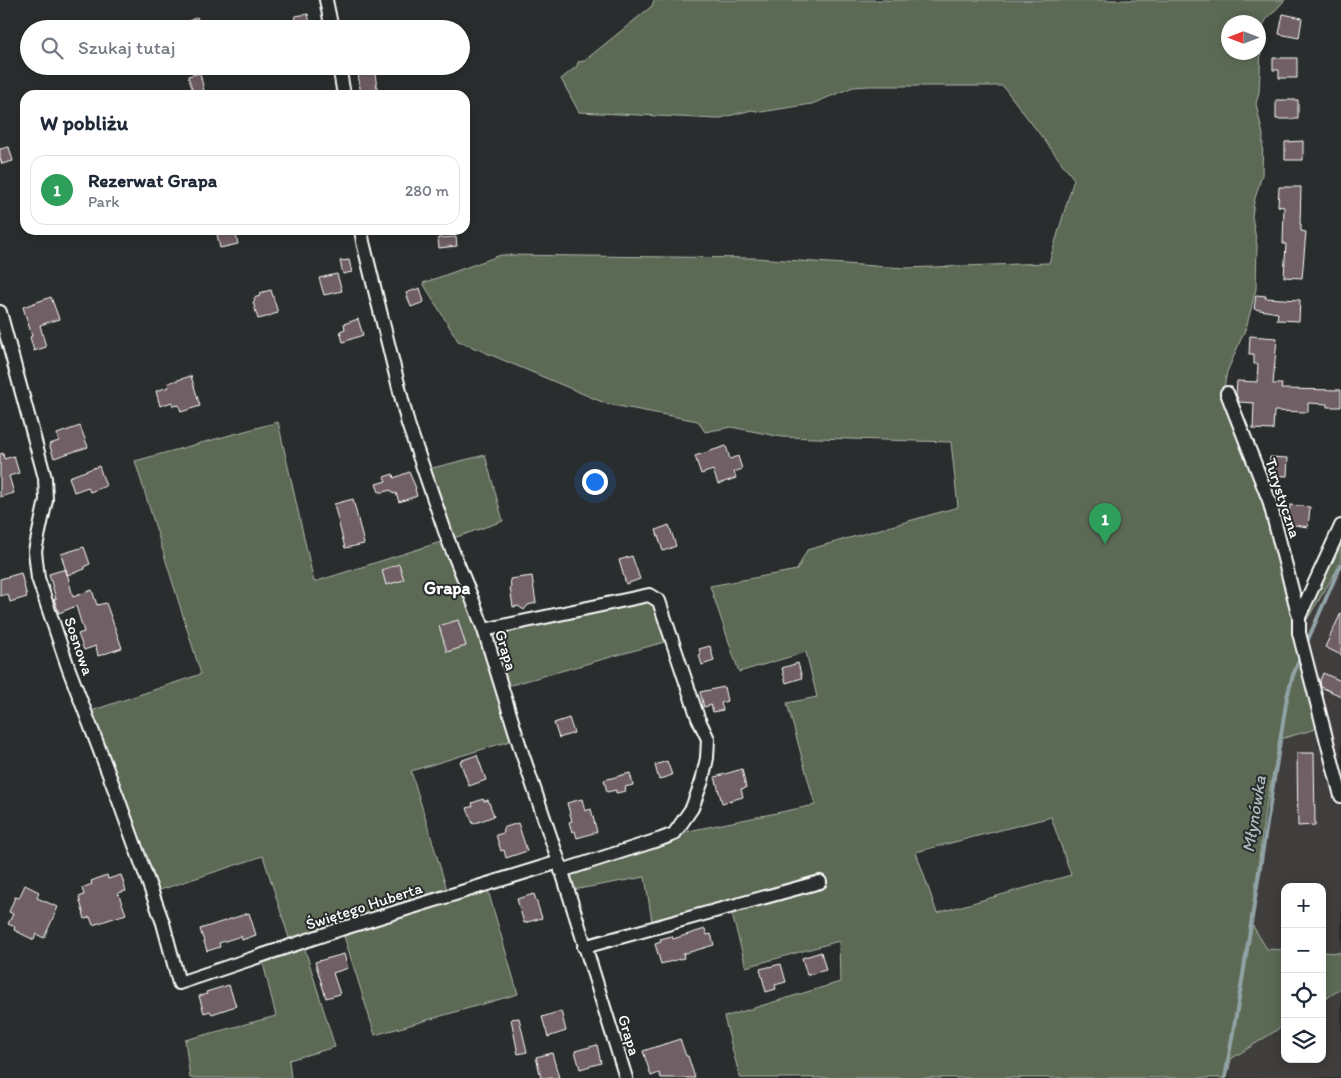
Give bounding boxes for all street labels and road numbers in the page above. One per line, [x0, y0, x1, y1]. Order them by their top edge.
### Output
street label: Turystyczna [1261, 456, 1305, 541]
street label: Sosnowa [60, 614, 98, 678]
street label: Grapa [491, 627, 521, 673]
street label: Świętego Huberta [303, 878, 425, 934]
street label: Grapa [614, 1012, 644, 1058]

